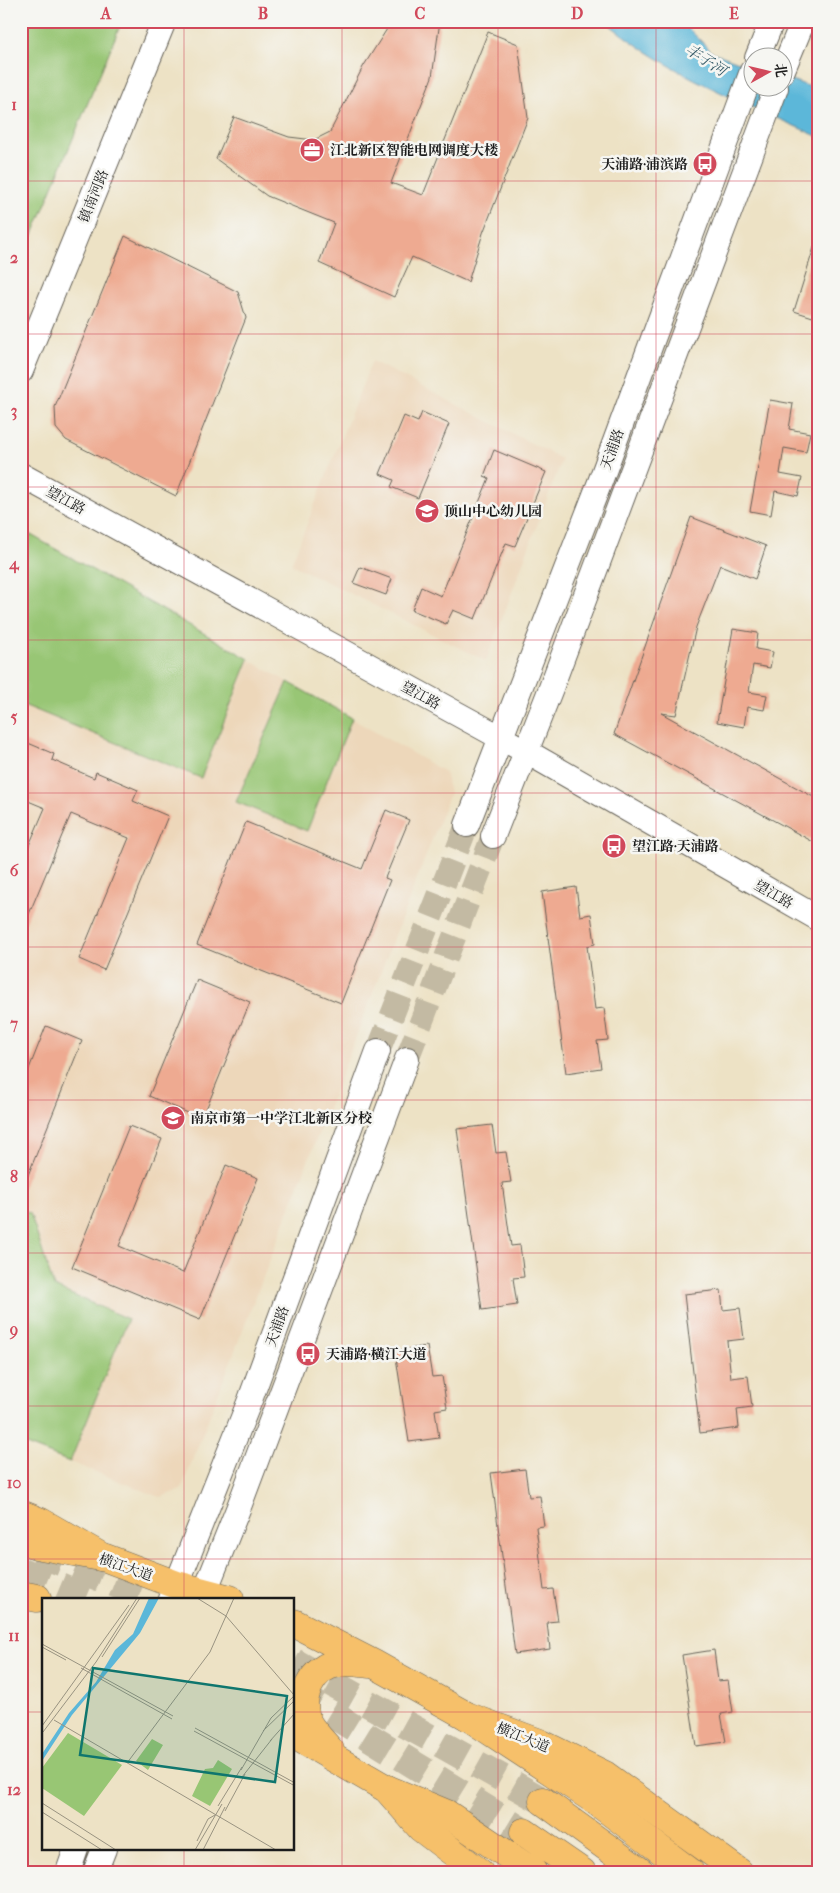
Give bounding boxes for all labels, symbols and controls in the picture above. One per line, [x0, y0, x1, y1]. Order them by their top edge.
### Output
text: A [100, 4, 112, 23]
text: B [258, 4, 268, 23]
text: C [415, 4, 426, 23]
text: D [571, 4, 583, 23]
text: E [729, 4, 739, 23]
water label: 丰子河 [682, 40, 732, 81]
north arrow [742, 48, 792, 98]
text: 北 [771, 62, 790, 78]
text: 1 [11, 95, 17, 114]
office icon: 江北新区智能电网调度大楼 [299, 137, 325, 163]
place label: 江北新区智能电网调度大楼 [330, 142, 498, 159]
bus stop icon: 天浦路·浦滨路 [692, 151, 718, 177]
place label: 天浦路·浦滨路 [601, 156, 688, 173]
street label: 镇南河路 [75, 167, 112, 225]
text: 2 [10, 248, 18, 267]
text: 3 [11, 401, 17, 421]
street label: 天浦路 [597, 427, 628, 472]
street label: 望江路 [43, 483, 88, 518]
school or university icon: 顶山中心幼儿园 [414, 498, 440, 524]
place label: 顶山中心幼儿园 [444, 503, 542, 520]
text: 4 [8, 554, 20, 574]
street label: 望江路 [398, 678, 443, 713]
text: 5 [11, 707, 18, 726]
bus stop icon: 望江路·天浦路 [601, 833, 627, 859]
place label: 望江路·天浦路 [632, 838, 719, 855]
text: 6 [10, 861, 19, 880]
street label: 望江路 [751, 877, 796, 912]
text: 7 [9, 1014, 18, 1033]
school or university icon: 南京市第一中学江北新区分校 [160, 1105, 186, 1131]
place label: 南京市第一中学江北新区分校 [190, 1110, 372, 1127]
text: 8 [10, 1167, 18, 1186]
street label: 天浦路 [262, 1304, 293, 1349]
text: 9 [9, 1320, 18, 1340]
bus stop icon: 天浦路·横江大道 [295, 1341, 321, 1367]
place label: 天浦路·横江大道 [326, 1346, 427, 1363]
text: 10 [7, 1473, 21, 1492]
street label: 横江大道 [97, 1550, 155, 1585]
inset map [42, 1598, 295, 1850]
text: 11 [8, 1626, 20, 1645]
street label: 横江大道 [494, 1719, 552, 1756]
text: 12 [7, 1780, 21, 1799]

